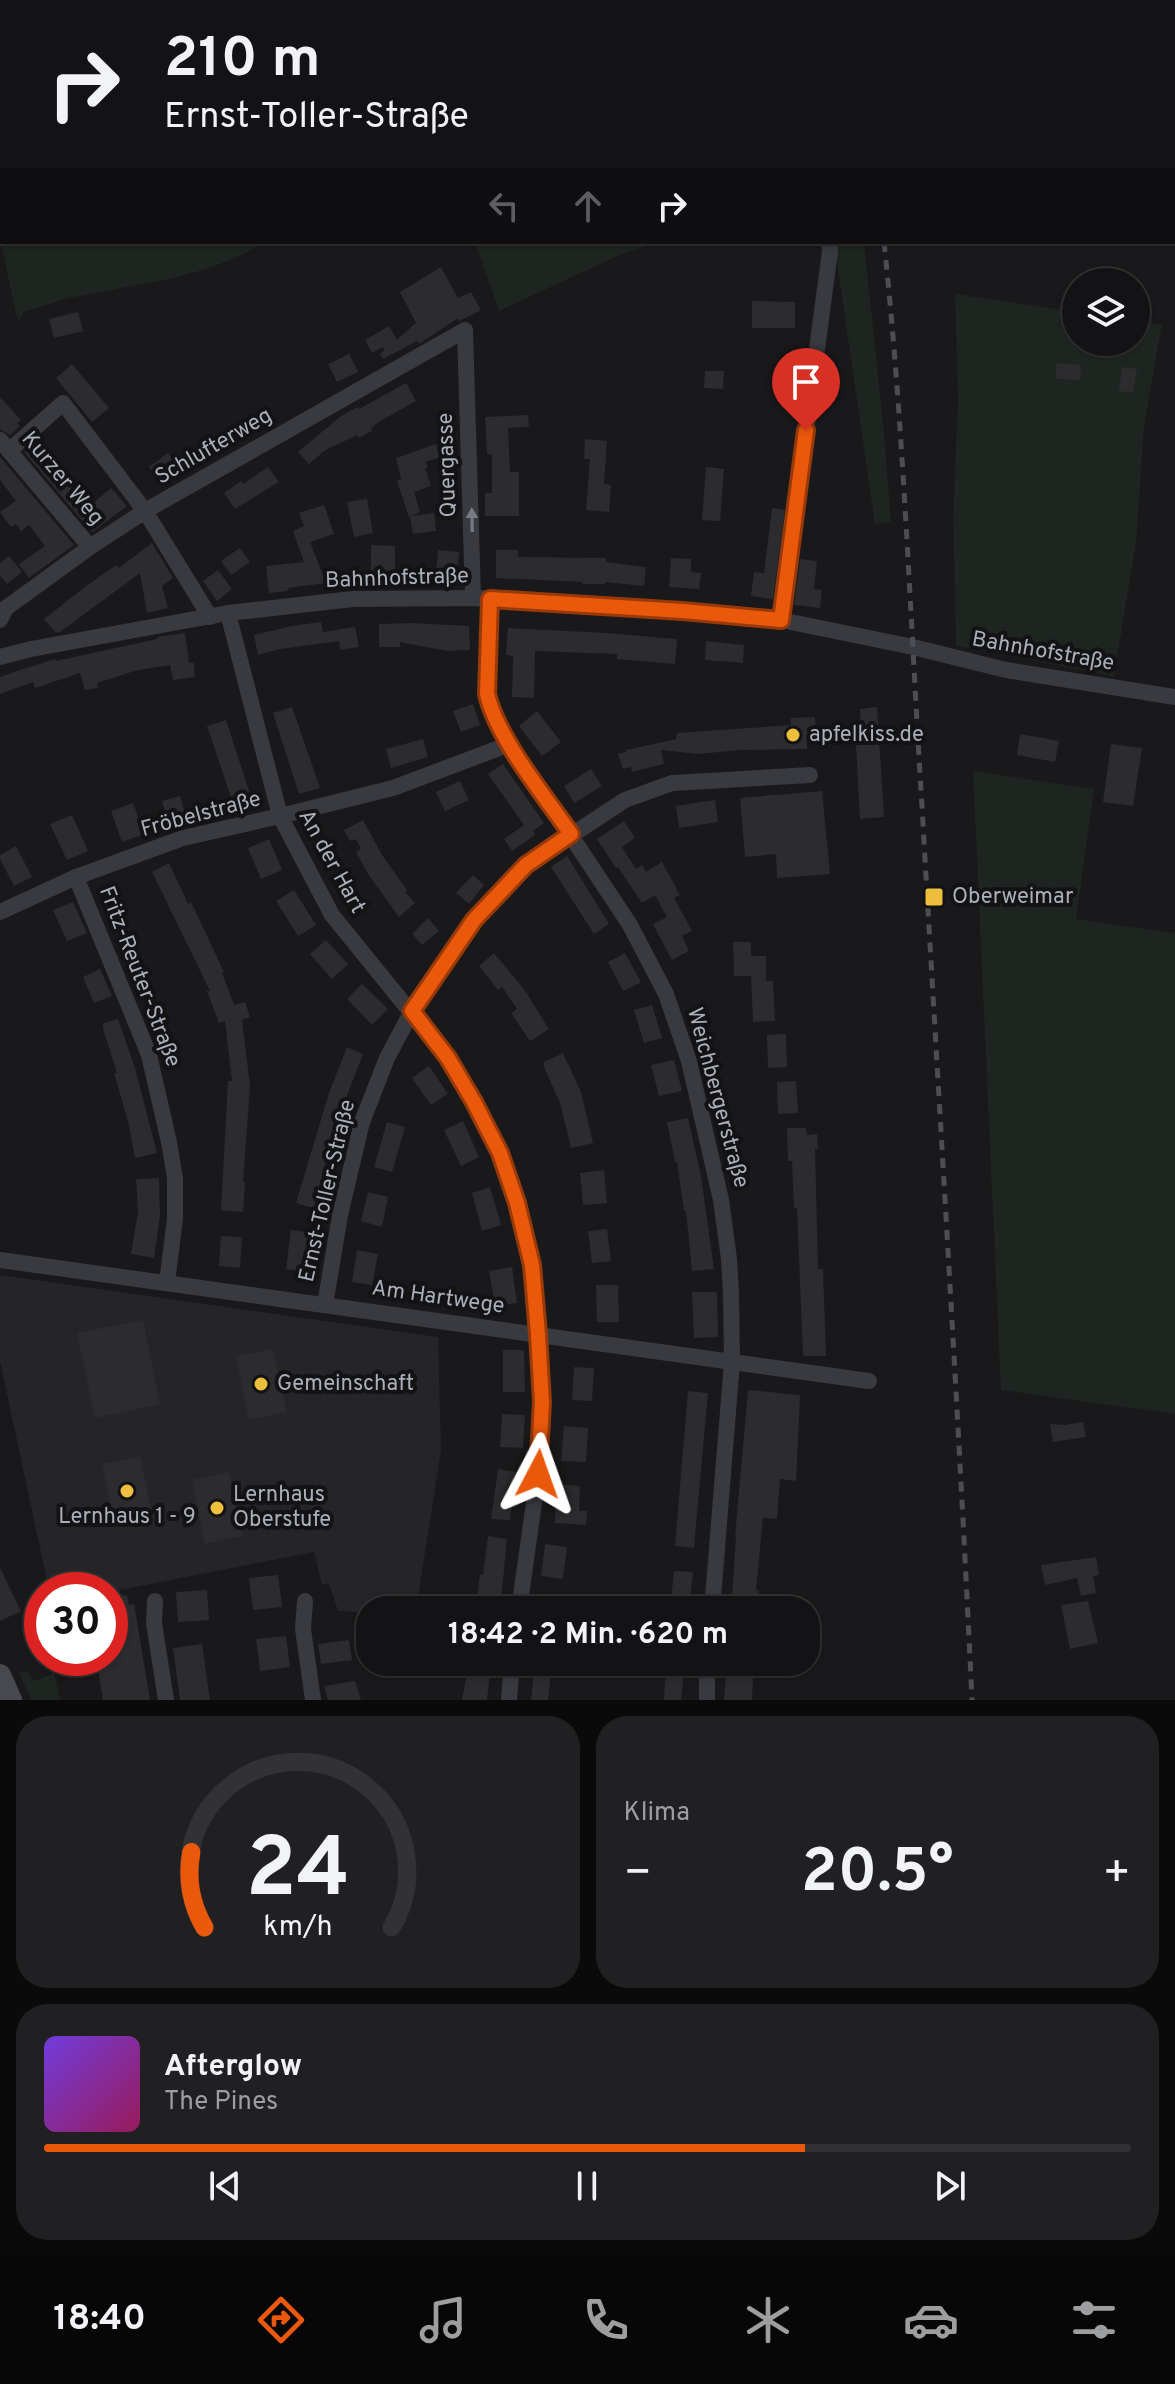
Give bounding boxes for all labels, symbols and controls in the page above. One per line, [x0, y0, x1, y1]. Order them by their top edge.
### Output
text: 210 m [164, 26, 321, 96]
icon: right [32, 32, 136, 136]
text: Ernst-Toller-Straße [164, 95, 469, 141]
icon: left [482, 184, 526, 228]
icon: ahead [566, 184, 610, 228]
icon: right [650, 184, 694, 228]
map controls [1062, 268, 1150, 356]
button: layers [1062, 268, 1150, 356]
pin [772, 348, 840, 430]
icon: arrive [784, 360, 828, 404]
street label: Schlufterweg [151, 403, 277, 491]
street label: Quergasse [433, 412, 463, 518]
street label: Kurzer Weg [15, 427, 109, 531]
one-way arrow [465, 507, 478, 532]
street label: Bahnhofstraße [325, 563, 469, 595]
street label: Bahnhofstraße [970, 626, 1116, 678]
place label: apfelkiss.de [809, 722, 924, 749]
marker: apfelkiss.de [784, 726, 802, 744]
street label: Fröbelstraße [138, 786, 264, 844]
street label: An der Hart [291, 805, 371, 919]
street label: Fritz-Reuter-Straße [92, 883, 186, 1071]
place label: Oberweimar [952, 884, 1074, 911]
marker: Oberweimar [923, 886, 945, 908]
street label: Weichbergerstraße [680, 1005, 754, 1191]
street label: Ernst-Toller-Straße [294, 1097, 362, 1285]
street label: Am Hartwege [370, 1275, 506, 1321]
place label: Gemeinschaft [277, 1371, 414, 1398]
marker: Gemeinschaft [252, 1375, 270, 1393]
position arrow [496, 1432, 580, 1516]
marker: Lernhaus 1 - 9 [118, 1482, 136, 1500]
place label: Lernhaus Oberstufe [233, 1482, 331, 1534]
marker: Lernhaus Oberstufe [208, 1499, 226, 1517]
place label: Lernhaus 1 - 9 [58, 1504, 196, 1531]
speed limit sign: 30 [24, 1572, 128, 1676]
text: 18:42 · 2 Min. · 620 m [448, 1617, 728, 1654]
text: Klima [624, 1797, 690, 1830]
text: 24 [246, 1821, 350, 1926]
text: 20.5° [801, 1837, 953, 1913]
text: − [624, 1847, 652, 1903]
text: + [1103, 1847, 1131, 1903]
text: km/h [263, 1910, 332, 1946]
text: Afterglow [164, 2049, 302, 2086]
text: The Pines [164, 2086, 278, 2119]
icon: previous [203, 2164, 247, 2208]
icon: pause [565, 2164, 609, 2208]
icon: next [928, 2164, 972, 2208]
icon: directions [253, 2292, 309, 2348]
icon: music [415, 2292, 471, 2348]
icon: phone [578, 2292, 634, 2348]
icon: climate [740, 2292, 796, 2348]
icon: car [903, 2292, 959, 2348]
icon: filters [1066, 2292, 1122, 2348]
text: 18:40 [53, 2297, 146, 2343]

